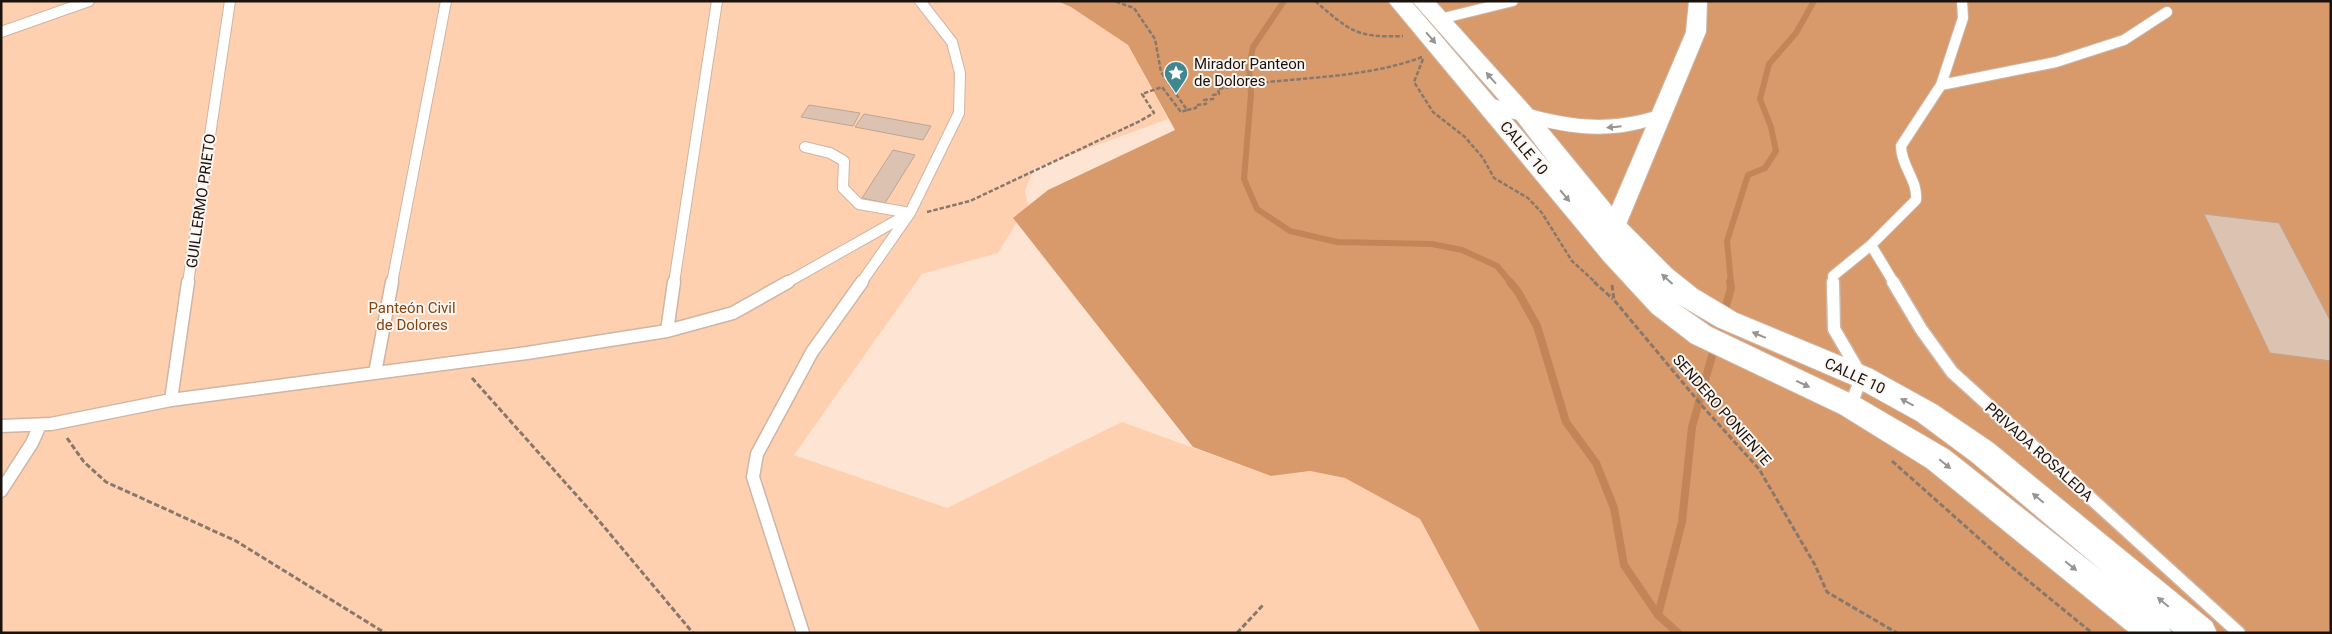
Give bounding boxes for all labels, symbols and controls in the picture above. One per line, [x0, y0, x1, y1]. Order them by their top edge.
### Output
one-way arrow [1425, 32, 1436, 44]
place label: Mirador Panteon de Dolores [1194, 55, 1305, 90]
place icon: Mirador Panteon de Dolores [1163, 60, 1189, 94]
one-way arrow [1485, 72, 1497, 84]
street label: CALLE 10 [1496, 117, 1552, 179]
one-way arrow [1605, 123, 1621, 131]
street label: GUILLERMO PRIETO [183, 133, 219, 269]
one-way arrow [1559, 190, 1570, 203]
one-way arrow [1661, 273, 1673, 285]
park label: Panteón Civil de Dolores [368, 299, 456, 334]
one-way arrow [1752, 330, 1766, 338]
street label: SENDERO PONIENTE [1669, 351, 1775, 469]
street label: CALLE 10 [1822, 354, 1888, 398]
one-way arrow [1796, 380, 1811, 389]
one-way arrow [1900, 398, 1914, 406]
street label: PRIVADA ROSALEDA [1981, 399, 2097, 505]
one-way arrow [1938, 458, 1951, 469]
one-way arrow [2032, 492, 2045, 503]
one-way arrow [2065, 560, 2078, 571]
one-way arrow [2157, 596, 2170, 607]

